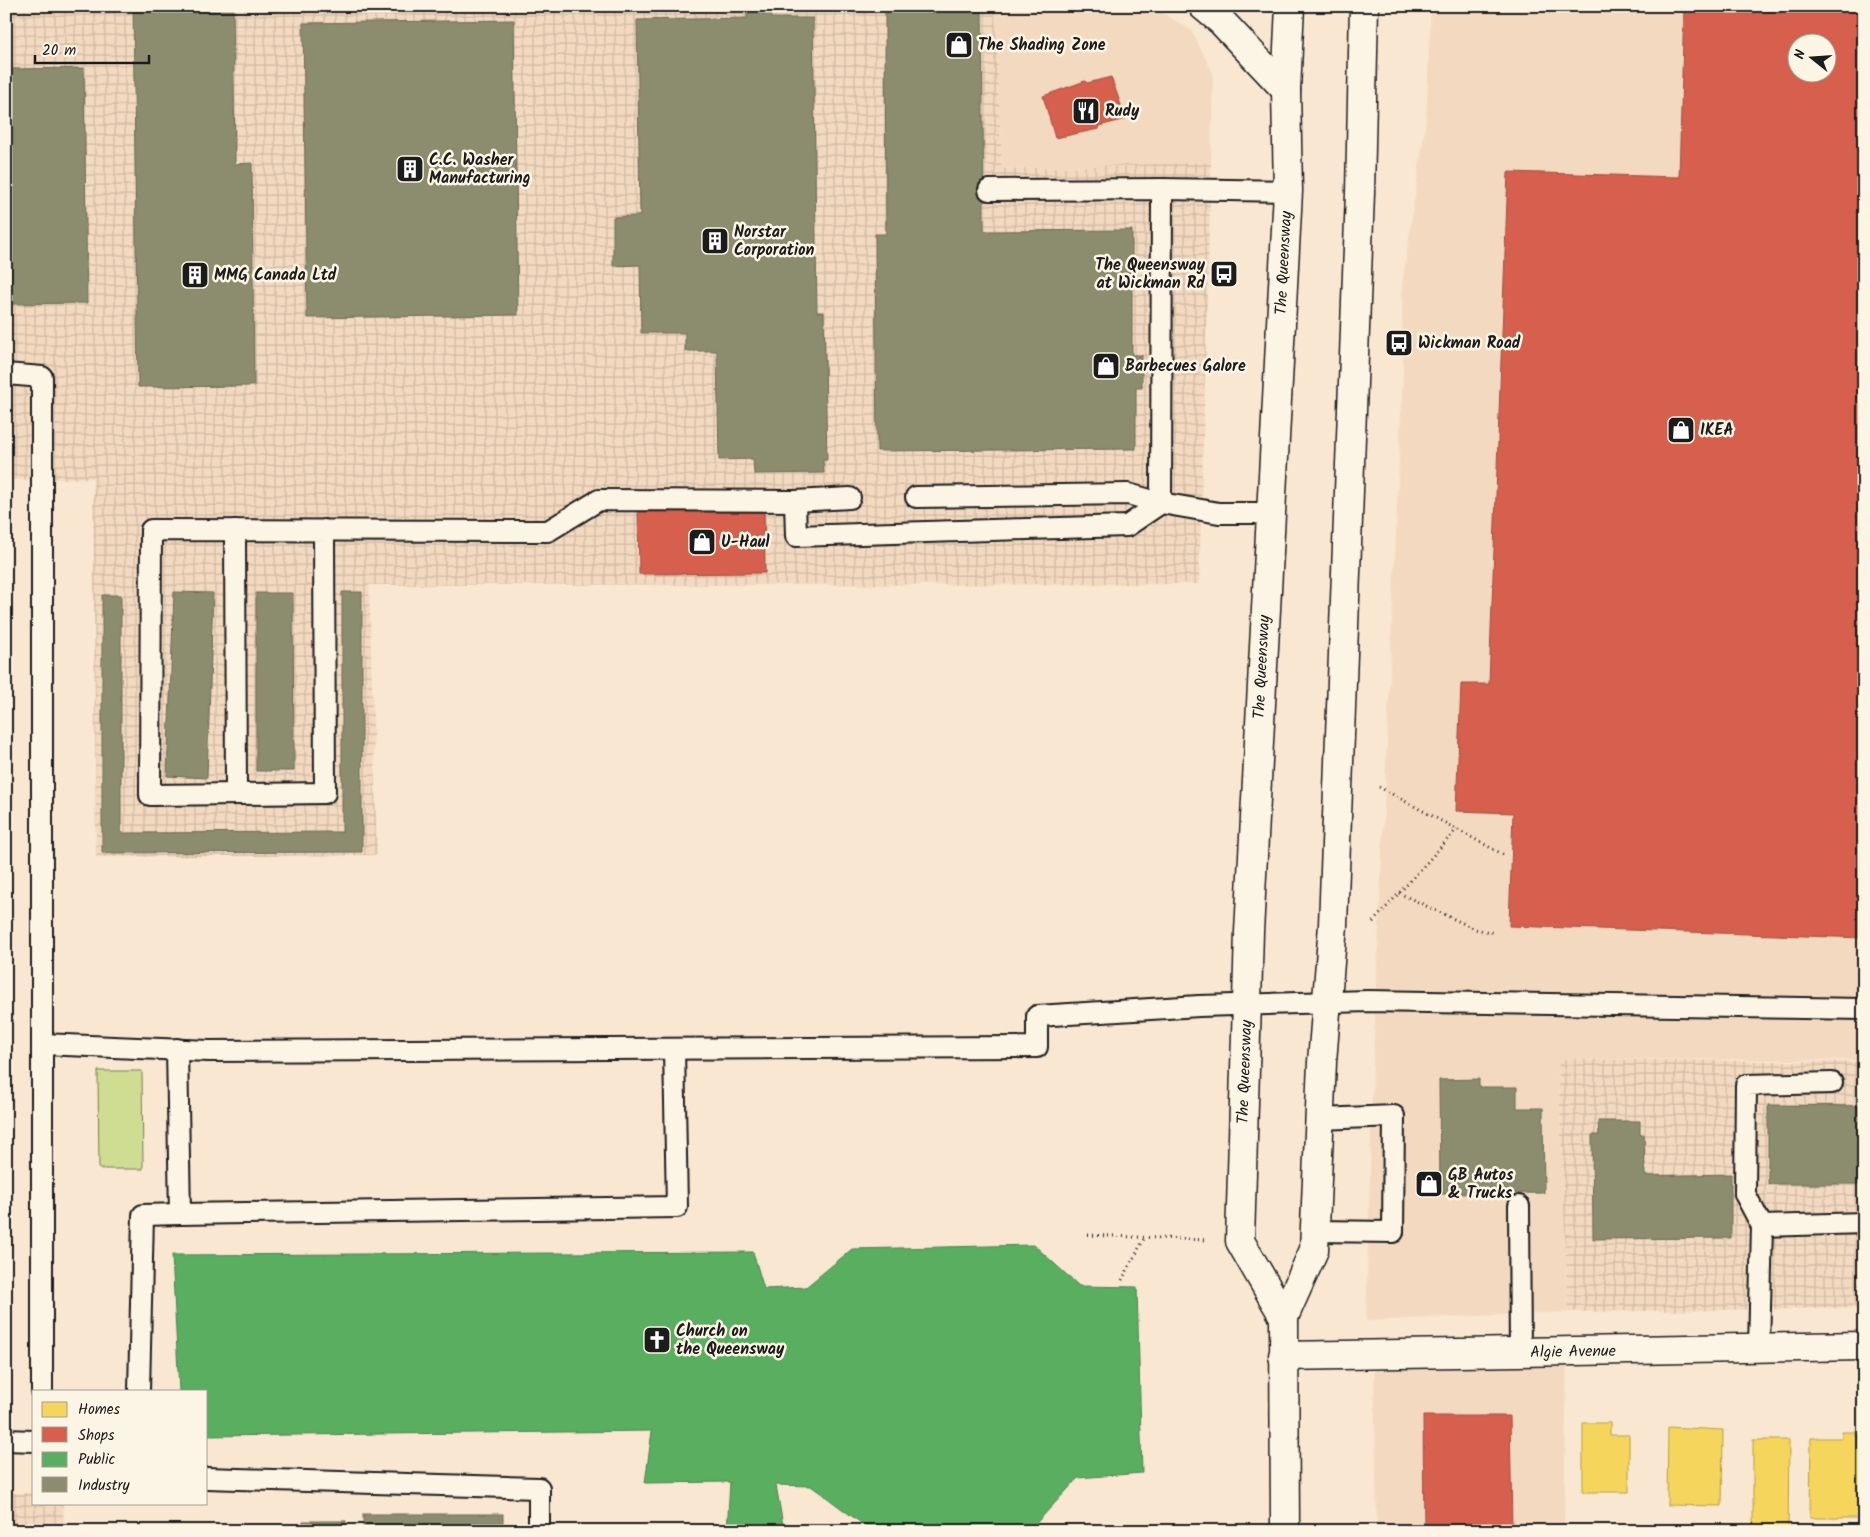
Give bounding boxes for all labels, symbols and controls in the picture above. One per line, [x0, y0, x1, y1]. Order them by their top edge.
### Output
shop icon: The Shading Zone [944, 30, 974, 60]
scale bar [35, 32, 149, 64]
north arrow [1788, 32, 1838, 82]
place label: The Shading Zone [978, 33, 1106, 58]
text: 20 m [42, 39, 76, 63]
text: N [1789, 47, 1812, 62]
restaurant icon: Rudy [1071, 96, 1101, 126]
place label: Rudy [1105, 99, 1140, 124]
place label: C.C. Washer Manufacturing [429, 148, 530, 191]
building icon: C.C. Washer Manufacturing [395, 154, 425, 184]
street label: The Queensway [1269, 210, 1299, 316]
place label: Norstar Corporation [734, 220, 814, 263]
building icon: Norstar Corporation [700, 226, 730, 256]
place label: The Queensway at Wickman Rd [1095, 253, 1206, 296]
bus stop icon: The Queensway at Wickman Rd [1209, 259, 1239, 289]
building icon: MMG Canada Ltd [180, 260, 210, 290]
place label: MMG Canada Ltd [214, 263, 337, 288]
bus stop icon: Wickman Road [1384, 328, 1414, 358]
place label: Wickman Road [1418, 331, 1521, 356]
shop icon: Barbecues Galore [1091, 351, 1121, 381]
place label: Barbecues Galore [1125, 354, 1246, 379]
shop icon: IKEA [1666, 415, 1696, 445]
place label: IKEA [1700, 418, 1733, 443]
shop icon: U-Haul [687, 527, 717, 557]
place label: U-Haul [721, 530, 770, 555]
street label: The Queensway [1247, 614, 1277, 720]
street label: The Queensway [1231, 1019, 1259, 1125]
place label: GB Autos & Trucks [1448, 1163, 1514, 1206]
shop icon: GB Autos & Trucks [1414, 1169, 1444, 1199]
place label: Church on the Queensway [676, 1319, 785, 1362]
church icon: Church on the Queensway [642, 1325, 672, 1355]
street label: Algie Avenue [1530, 1339, 1616, 1365]
legend [32, 1390, 208, 1504]
text: Homes [78, 1398, 121, 1422]
text: Shops [78, 1424, 115, 1448]
text: Public [78, 1448, 115, 1472]
text: Industry [78, 1474, 131, 1498]

